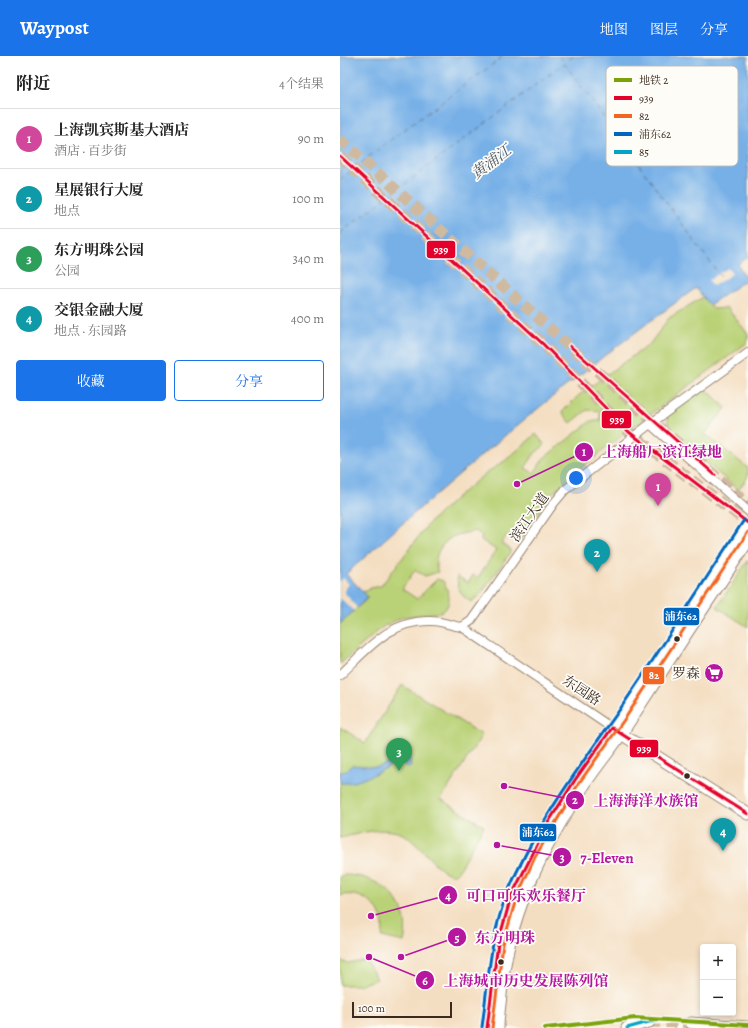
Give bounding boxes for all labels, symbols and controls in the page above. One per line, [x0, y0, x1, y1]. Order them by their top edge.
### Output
text: Waypost [20, 15, 89, 41]
text: 地图 [600, 20, 628, 39]
text: 图层 [650, 20, 678, 39]
text: 分享 [700, 20, 728, 39]
legend [606, 66, 738, 166]
text: 附近 [16, 72, 50, 95]
text: 地铁 2 [639, 73, 668, 88]
text: 4个结果 [279, 75, 324, 92]
text: 939 [639, 91, 654, 106]
text: 82 [639, 109, 650, 124]
text: 上海凯宾斯基大酒店 [54, 120, 189, 140]
text: 浦东62 [639, 127, 671, 142]
text: 1 [27, 130, 31, 147]
text: 90 m [298, 130, 324, 147]
water label: 黄浦江 [467, 139, 517, 184]
text: 酒店 · 百步街 [54, 142, 127, 159]
text: 85 [639, 145, 649, 160]
text: 星展银行大厦 [54, 180, 144, 200]
text: 2 [26, 190, 32, 207]
text: 100 m [292, 190, 324, 207]
text: 地点 [54, 202, 80, 219]
text: 东方明珠公园 [54, 240, 144, 260]
line badge: 939 [426, 240, 456, 259]
text: 939 [434, 242, 448, 257]
text: 3 [26, 250, 32, 267]
text: 340 m [292, 250, 324, 267]
text: 公园 [54, 262, 80, 279]
text: 交银金融大厦 [54, 300, 144, 320]
text: 4 [26, 310, 32, 327]
text: 400 m [291, 310, 324, 327]
text: 地点 · 东园路 [54, 322, 127, 339]
button: 收藏 [16, 360, 166, 401]
button: 分享 [174, 360, 324, 401]
line badge: 939 [601, 410, 632, 429]
text: 939 [610, 412, 624, 427]
callout: 上海船厂滨江绿地 [574, 439, 730, 466]
text: 上海船厂滨江绿地 [602, 442, 722, 462]
text: 1 [582, 444, 587, 460]
your location [566, 468, 586, 488]
pin: 1 [645, 473, 671, 506]
street label: 滨江大道 [506, 489, 553, 546]
pin: 2 [584, 539, 610, 572]
line badge: 浦东62 [663, 607, 700, 626]
text: 浦东62 [665, 609, 698, 624]
unlabelled marker [672, 634, 682, 644]
supermarket icon: 罗森 [703, 662, 725, 684]
place label: 罗森 [672, 664, 700, 683]
line badge: 82 [642, 666, 665, 685]
text: 82 [649, 668, 660, 683]
street label: 东园路 [559, 671, 604, 710]
pin: 3 [386, 738, 412, 771]
line badge: 939 [629, 739, 659, 758]
text: 939 [637, 741, 651, 756]
unlabelled marker [682, 771, 692, 781]
callout: 上海海洋水族馆 [565, 787, 706, 814]
text: 上海海洋水族馆 [593, 791, 699, 811]
text: 2 [572, 792, 578, 808]
pin: 4 [710, 818, 736, 851]
line badge: 浦东62 [519, 823, 557, 842]
text: 浦东62 [522, 825, 555, 840]
callout: 7-Eleven [552, 844, 641, 871]
text: 7-Eleven [580, 848, 634, 868]
text: 3 [559, 850, 565, 866]
callout: 可口可乐欢乐餐厅 [438, 882, 594, 909]
text: 可口可乐欢乐餐厅 [466, 886, 586, 906]
text: 4 [445, 888, 451, 904]
callout: 东方明珠 [447, 924, 543, 951]
text: 东方明珠 [475, 928, 535, 948]
text: 5 [454, 930, 460, 946]
map controls [700, 944, 736, 1016]
button: + [700, 944, 736, 980]
unlabelled marker [496, 957, 506, 967]
callout: 上海城市历史发展陈列馆 [415, 967, 616, 994]
text: 上海城市历史发展陈列馆 [443, 971, 609, 991]
text: 6 [422, 973, 428, 989]
button: − [700, 980, 736, 1016]
scale bar [352, 1000, 452, 1019]
text: 100 m [358, 1001, 385, 1016]

